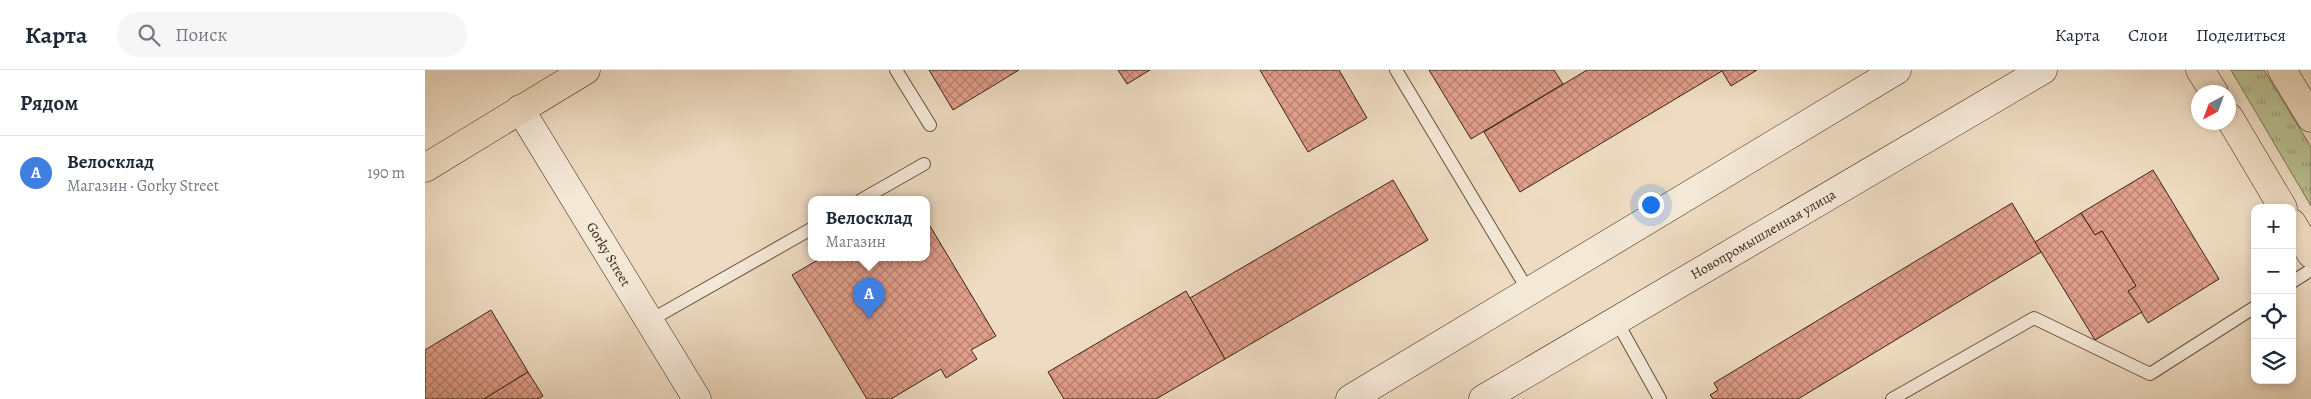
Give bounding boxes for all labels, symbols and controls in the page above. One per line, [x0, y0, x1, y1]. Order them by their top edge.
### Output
search box [117, 12, 467, 57]
text: Карта [25, 19, 87, 51]
icon: search [135, 21, 163, 49]
text: Поиск [175, 22, 227, 48]
text: Карта [2055, 23, 2100, 47]
text: Слои [2128, 23, 2168, 47]
text: Поделиться [2196, 23, 2286, 47]
north arrow [2191, 85, 2236, 130]
text: Рядом [20, 89, 78, 117]
text: Велосклад [67, 149, 154, 175]
text: A [31, 162, 41, 184]
text: 190 m [367, 162, 405, 184]
text: Магазин · Gorky Street [67, 175, 219, 197]
street label: Новопромышленная улица [1687, 185, 1840, 284]
your location [1638, 192, 1664, 218]
popup [808, 196, 930, 261]
map controls [2251, 204, 2296, 384]
button: + [2251, 204, 2296, 249]
text: Велосклад [826, 205, 913, 231]
street label: Gorky Street [582, 219, 635, 290]
text: Магазин [826, 231, 886, 253]
button: − [2251, 249, 2296, 294]
pin: A [853, 278, 885, 319]
button: locate [2251, 294, 2296, 339]
button: layers [2251, 339, 2296, 384]

